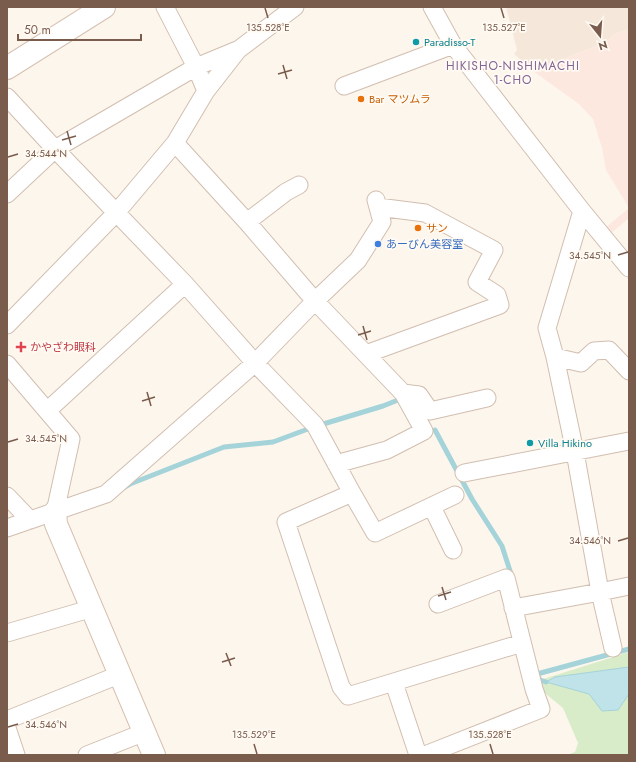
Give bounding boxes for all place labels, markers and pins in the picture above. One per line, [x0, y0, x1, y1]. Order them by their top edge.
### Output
place label: Paradisso-T [424, 34, 475, 50]
marker: Paradisso-T [411, 37, 421, 47]
place label: Bar マツムラ [369, 91, 431, 107]
marker: Bar マツムラ [356, 94, 366, 104]
place label: サン [426, 220, 448, 236]
marker: サン [413, 223, 423, 233]
place label: あーびん美容室 [386, 236, 463, 252]
marker: あーびん美容室 [373, 239, 383, 249]
place label: かやざわ眼科 [30, 339, 96, 355]
marker: かやざわ眼科 [15, 341, 27, 353]
place label: Villa Hikino [538, 435, 592, 451]
marker: Villa Hikino [525, 438, 535, 448]

